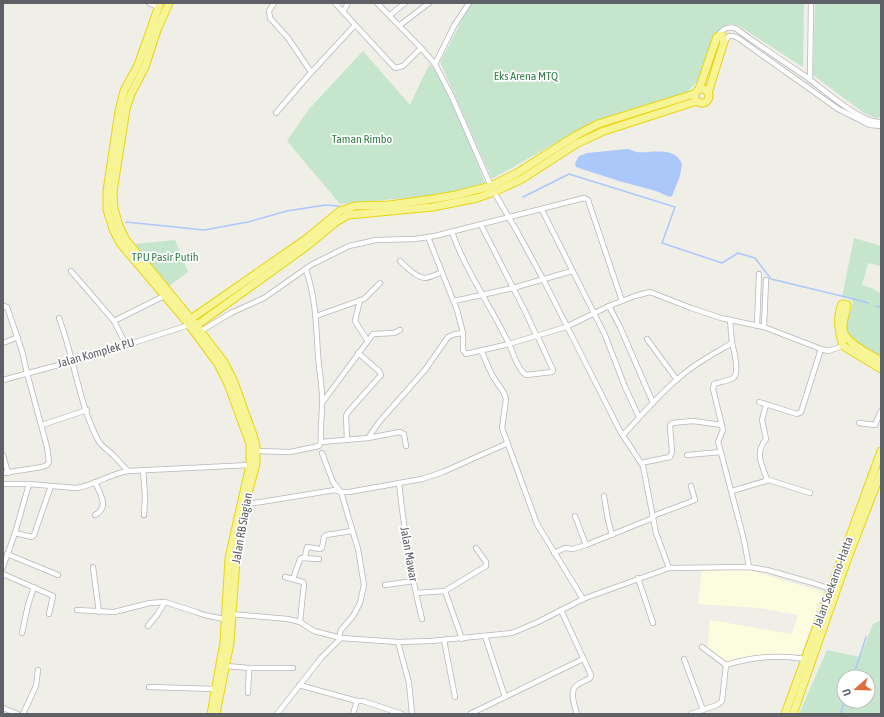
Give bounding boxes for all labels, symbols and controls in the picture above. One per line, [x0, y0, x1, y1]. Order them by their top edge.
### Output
park label: Eks Arena MTQ [494, 69, 559, 83]
park label: Taman Rimbo [332, 132, 393, 146]
park label: TPU Pasir Putih [132, 250, 199, 264]
street label: Jalan Komplek PU [56, 335, 136, 371]
street label: Jalan RB Siagian [229, 491, 255, 565]
street label: Jalan Mawar [397, 525, 421, 583]
street label: Jalan Soekarno-Hatta [810, 535, 856, 629]
north arrow [836, 669, 876, 709]
text: U [840, 687, 853, 698]

